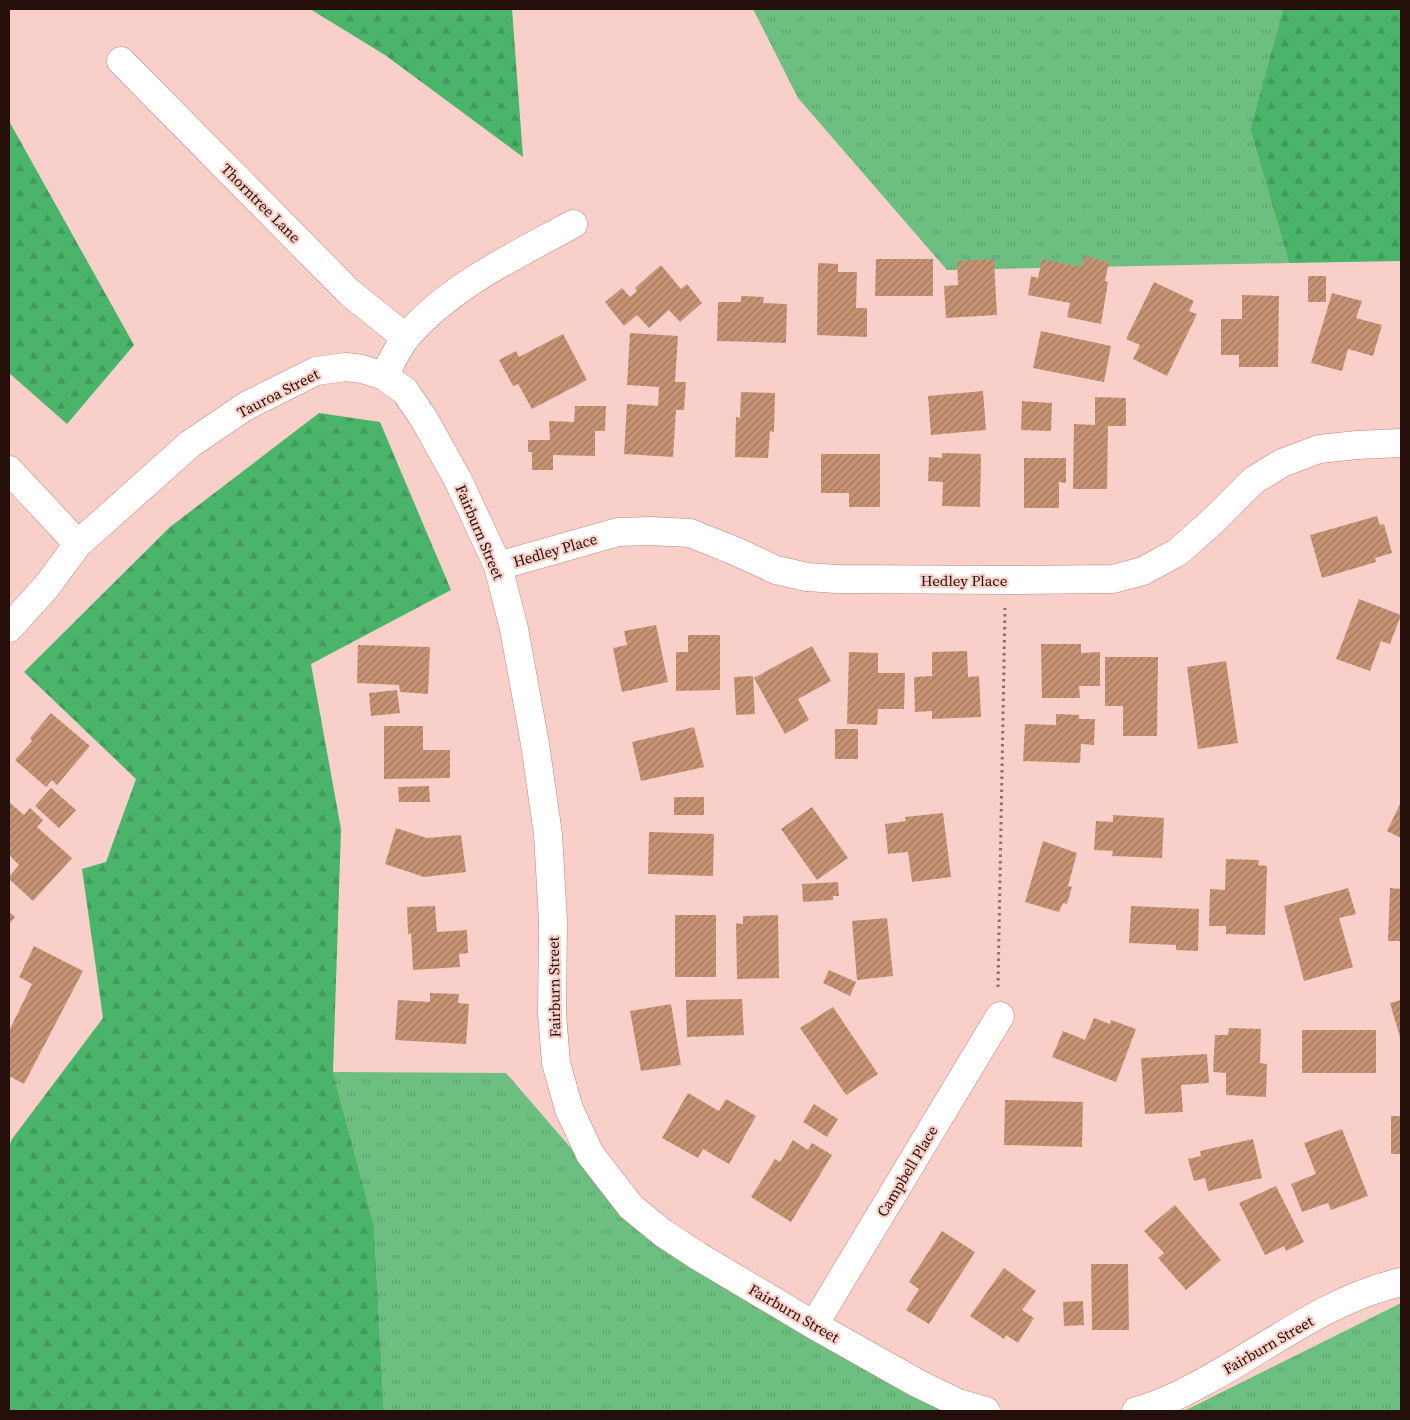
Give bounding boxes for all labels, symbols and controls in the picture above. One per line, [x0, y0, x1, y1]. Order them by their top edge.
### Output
street label: Thorntree Lane [217, 159, 306, 248]
street label: Tauroa Street [234, 363, 323, 423]
street label: Fairburn Street [451, 481, 510, 583]
street label: Hedley Place [510, 528, 600, 572]
street label: Hedley Place [921, 570, 1008, 591]
street label: Fairburn Street [543, 936, 565, 1038]
street label: Campbell Place [871, 1121, 943, 1221]
street label: Fairburn Street [745, 1279, 843, 1347]
street label: Fairburn Street [1219, 1311, 1317, 1379]

